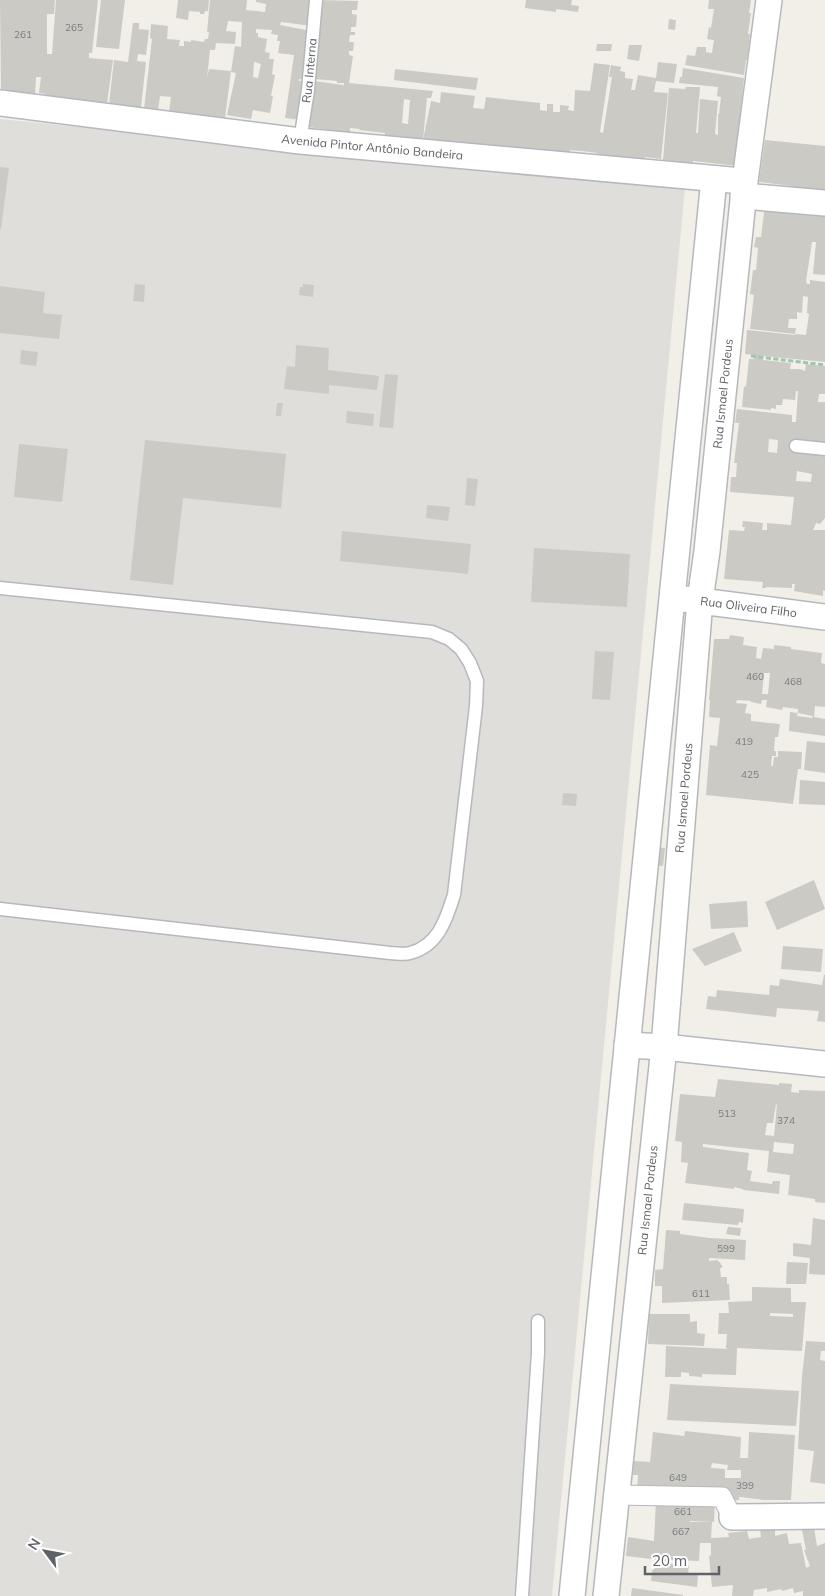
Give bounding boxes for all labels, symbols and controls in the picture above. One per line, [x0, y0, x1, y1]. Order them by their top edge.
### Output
house number: 265 [65, 21, 83, 34]
house number: 261 [14, 28, 32, 41]
street label: Rua Interna [298, 38, 320, 104]
street label: Avenida Pintor Antônio Bandeira [281, 131, 464, 163]
street label: Rua Ismael Pordeus [710, 338, 736, 449]
street label: Rua Oliveira Filho [699, 593, 798, 620]
house number: 460 [746, 670, 764, 683]
house number: 468 [784, 675, 802, 688]
house number: 419 [735, 735, 753, 748]
street label: Rua Ismael Pordeus [672, 742, 695, 853]
house number: 425 [741, 768, 759, 781]
house number: 513 [718, 1107, 736, 1120]
house number: 374 [777, 1114, 795, 1127]
street label: Rua Ismael Pordeus [634, 1144, 661, 1256]
house number: 599 [717, 1242, 735, 1255]
house number: 611 [692, 1287, 710, 1300]
house number: 649 [669, 1471, 687, 1484]
house number: 399 [736, 1479, 754, 1492]
house number: 661 [674, 1505, 692, 1518]
house number: 667 [672, 1525, 690, 1538]
north arrow [20, 1526, 70, 1576]
text: N [24, 1535, 44, 1553]
scale bar [645, 1544, 719, 1576]
text: 20 m [652, 1551, 687, 1570]

